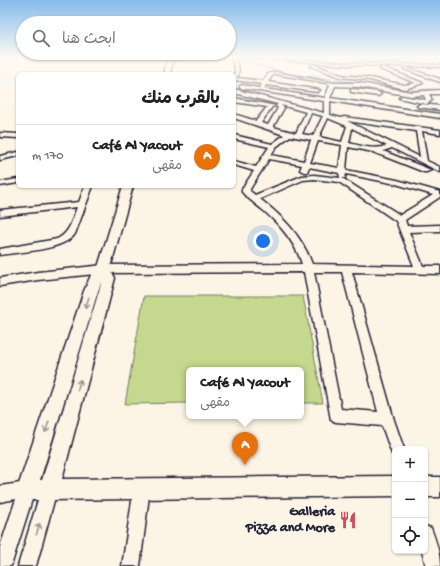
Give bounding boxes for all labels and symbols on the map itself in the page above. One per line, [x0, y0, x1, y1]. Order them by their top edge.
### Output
your location [253, 231, 273, 251]
one-way arrow [83, 297, 90, 310]
one-way arrow [76, 379, 83, 392]
one-way arrow [43, 420, 50, 433]
pin: A [232, 432, 258, 465]
place label: Galleria Pizza and More [245, 504, 336, 537]
restaurant icon: Galleria Pizza and More [338, 510, 358, 530]
one-way arrow [35, 522, 42, 535]

